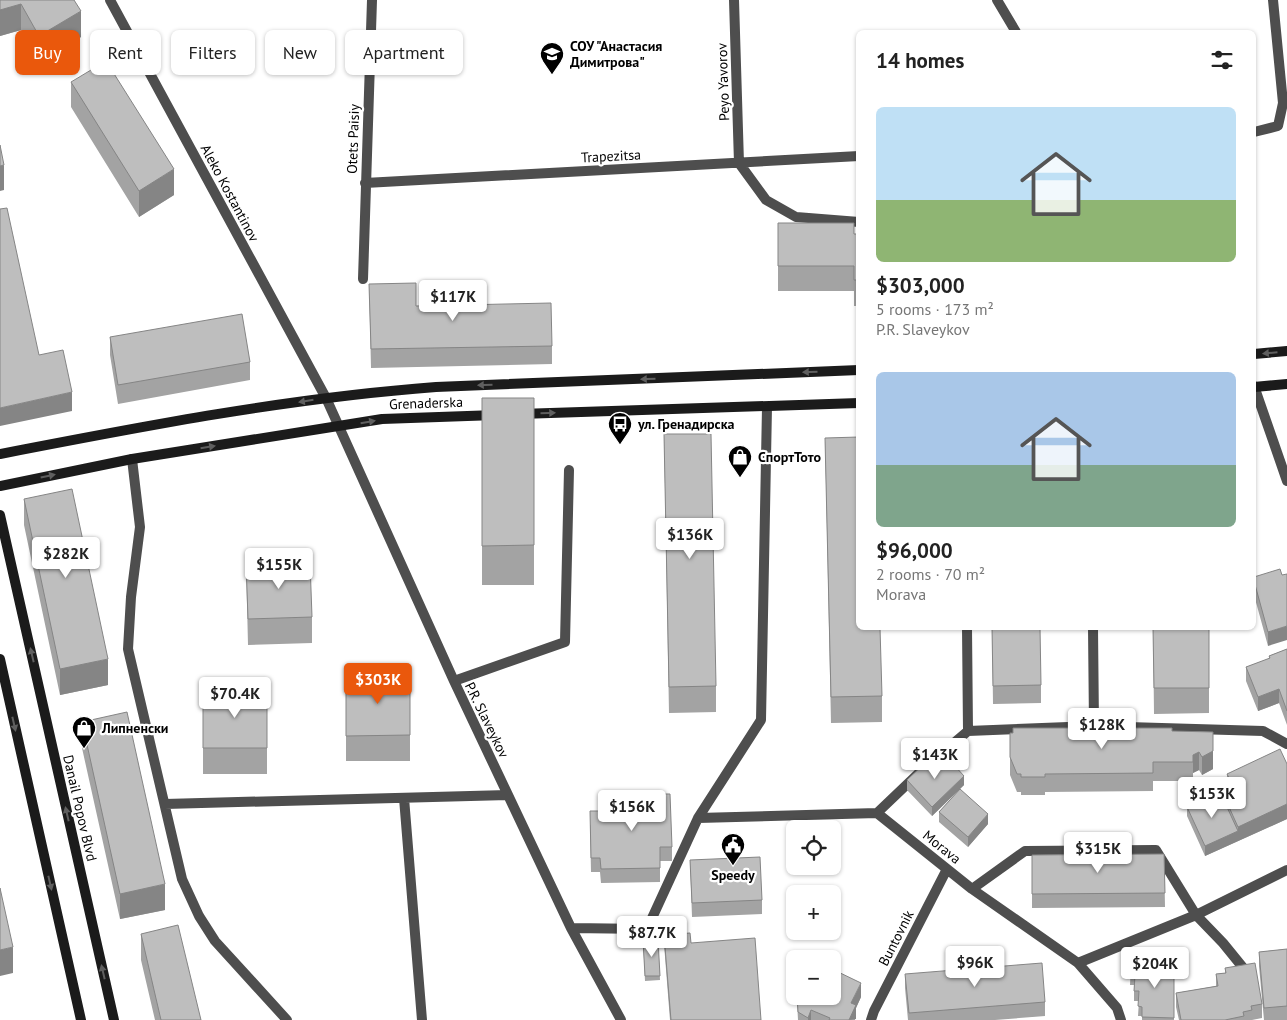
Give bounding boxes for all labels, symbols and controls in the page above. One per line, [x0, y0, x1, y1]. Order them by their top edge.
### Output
chip: Buy [15, 30, 80, 75]
chip: Rent [90, 30, 161, 75]
chip: Filters [171, 30, 255, 75]
chip: New [265, 30, 335, 75]
chip: Apartment [345, 30, 463, 75]
place label: СОУ "Анастасия Димитрова" [570, 37, 662, 71]
school or university icon: СОУ "Анастасия Димитрова" [539, 41, 565, 75]
street label: Peyo Yavorov [713, 42, 733, 121]
icon: filters [1208, 46, 1236, 74]
text: 14 homes [876, 47, 964, 74]
street label: Otets Paisiy [343, 103, 363, 174]
icon: home [1011, 139, 1101, 229]
street label: Aleko Kostantinov [197, 141, 263, 245]
street label: Trapezitsa [580, 145, 642, 167]
text: $303,000 [876, 272, 965, 299]
pin: $117K [418, 280, 488, 322]
text: $117K [430, 286, 476, 306]
text: 5 rooms · 173 m² [876, 299, 994, 319]
text: P.R. Slaveykov [876, 319, 970, 339]
one-way arrow [1262, 349, 1278, 357]
one-way arrow [802, 369, 818, 377]
one-way arrow [639, 375, 655, 383]
one-way arrow [477, 382, 493, 390]
street label: Grenaderska [389, 393, 463, 413]
one-way arrow [298, 398, 314, 406]
icon: home [1011, 404, 1101, 494]
one-way arrow [540, 409, 556, 417]
bus stop icon: ул. Гренадирска [607, 411, 633, 445]
place label: ул. Гренадирска [637, 415, 735, 433]
one-way arrow [361, 417, 377, 425]
one-way arrow [200, 443, 216, 451]
shop icon: СпортТото [727, 444, 753, 478]
place label: СпортТото [758, 448, 821, 466]
one-way arrow [40, 472, 55, 480]
pin: $136K [655, 518, 725, 560]
text: $136K [667, 524, 713, 544]
pin: $282K [31, 536, 101, 579]
text: $96,000 [876, 537, 953, 564]
text: $282K [43, 543, 89, 563]
pin: $155K [244, 548, 314, 590]
text: $155K [256, 554, 302, 574]
text: 2 rooms · 70 m² [876, 564, 985, 584]
text: Morava [876, 584, 926, 604]
one-way arrow [28, 648, 36, 663]
pin: $303K [343, 662, 413, 705]
text: $303K [355, 669, 401, 689]
pin: $70.4K [194, 676, 276, 719]
street label: P.R. Slaveykov [461, 679, 513, 761]
text: $70.4K [210, 683, 260, 703]
pin: $128K [1067, 708, 1137, 750]
text: $128K [1079, 714, 1125, 734]
shop icon: Липненски [71, 715, 97, 749]
one-way arrow [11, 717, 19, 733]
place label: Липненски [101, 719, 169, 737]
pin: $143K [900, 738, 970, 780]
text: $143K [912, 744, 958, 764]
street label: Danail Popov Blvd [59, 753, 101, 863]
pin: $153K [1177, 776, 1247, 819]
text: $153K [1189, 783, 1235, 803]
pin: $156K [597, 790, 667, 832]
text: $156K [609, 796, 655, 816]
one-way arrow [63, 806, 71, 821]
map controls [786, 820, 841, 1005]
button: locate [786, 820, 841, 875]
street label: Morava [919, 826, 965, 868]
public building icon: Speedy [720, 832, 746, 866]
pin: $315K [1063, 832, 1133, 874]
text: $315K [1075, 838, 1121, 858]
place label: Speedy [711, 866, 755, 884]
one-way arrow [46, 875, 54, 890]
button: + [786, 885, 841, 940]
street label: Buntovnik [874, 907, 918, 969]
pin: $87.7K [611, 916, 693, 958]
text: $87.7K [628, 922, 676, 942]
pin: $96K [945, 946, 1005, 988]
pin: $204K [1120, 946, 1190, 989]
button: − [786, 950, 841, 1005]
text: $96K [956, 952, 994, 972]
text: $204K [1132, 953, 1178, 973]
one-way arrow [99, 965, 107, 980]

